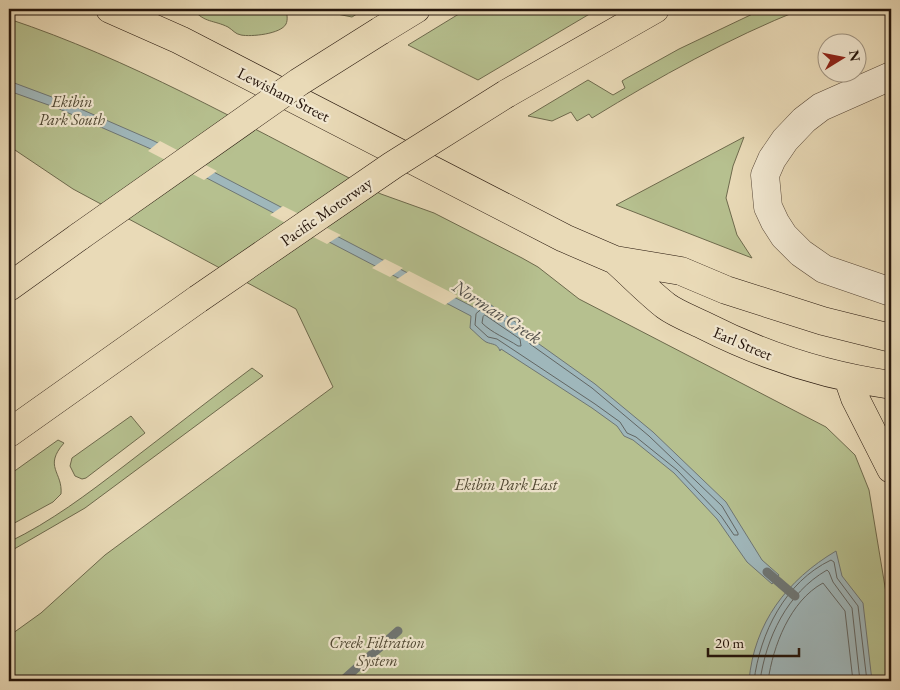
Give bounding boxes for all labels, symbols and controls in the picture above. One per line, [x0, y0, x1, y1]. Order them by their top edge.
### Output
north arrow [818, 32, 868, 82]
text: N [845, 49, 865, 64]
street label: Lewisham Street [234, 62, 334, 127]
park label: Ekibin Park South [39, 91, 105, 130]
street label: Pacific Motorway [276, 172, 377, 251]
water label: Norman Creek [448, 274, 546, 349]
street label: Earl Street [710, 322, 776, 365]
park label: Ekibin Park East [454, 474, 559, 495]
scale bar [708, 625, 799, 657]
park label: Creek Filtration System [329, 632, 425, 671]
text: 20 m [715, 633, 744, 652]

